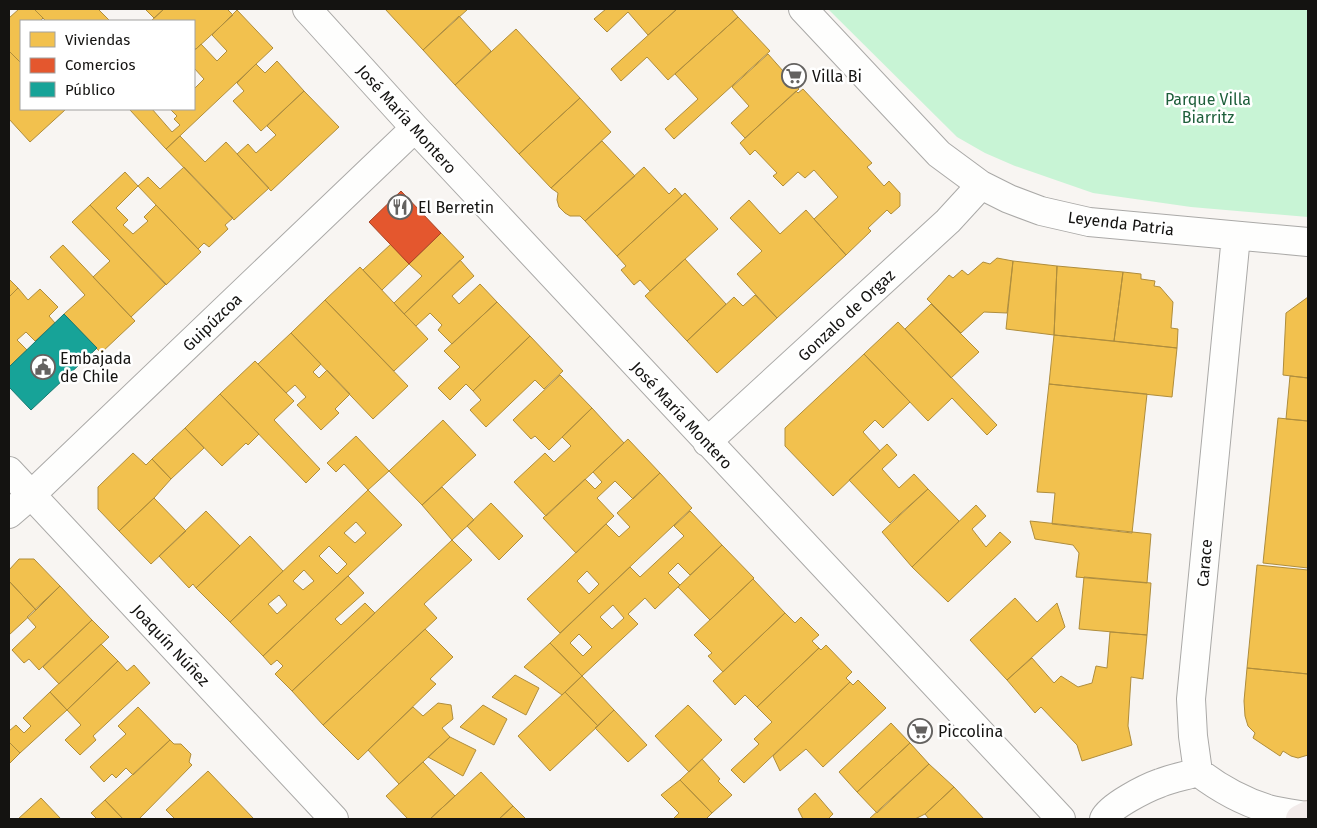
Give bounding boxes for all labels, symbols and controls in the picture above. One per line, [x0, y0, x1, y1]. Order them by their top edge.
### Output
legend [20, 20, 195, 110]
text: Viviendas [65, 31, 130, 49]
text: Comercios [65, 56, 135, 74]
street label: José María Montero [353, 61, 460, 178]
supermarket icon: Villa Bi [781, 63, 807, 89]
place label: Villa Bi [812, 67, 862, 86]
text: Público [65, 81, 115, 99]
park label: Parque Villa Biarritz [1165, 90, 1251, 127]
restaurant icon: El Berretin [387, 194, 413, 220]
place label: El Berretin [418, 198, 494, 217]
street label: Leyenda Patria [1067, 208, 1175, 239]
street label: Gonzalo de Orgaz [794, 266, 899, 365]
street label: Guipúzcoa [179, 290, 246, 355]
place label: Embajada de Chile [60, 349, 131, 386]
public building icon: Embajada de Chile [30, 354, 56, 380]
street label: José María Montero [627, 358, 736, 473]
street label: Carace [1193, 538, 1216, 588]
street label: Joaquín Núñez [128, 600, 213, 690]
supermarket icon: Piccolina [907, 718, 933, 744]
place label: Piccolina [938, 722, 1003, 741]

